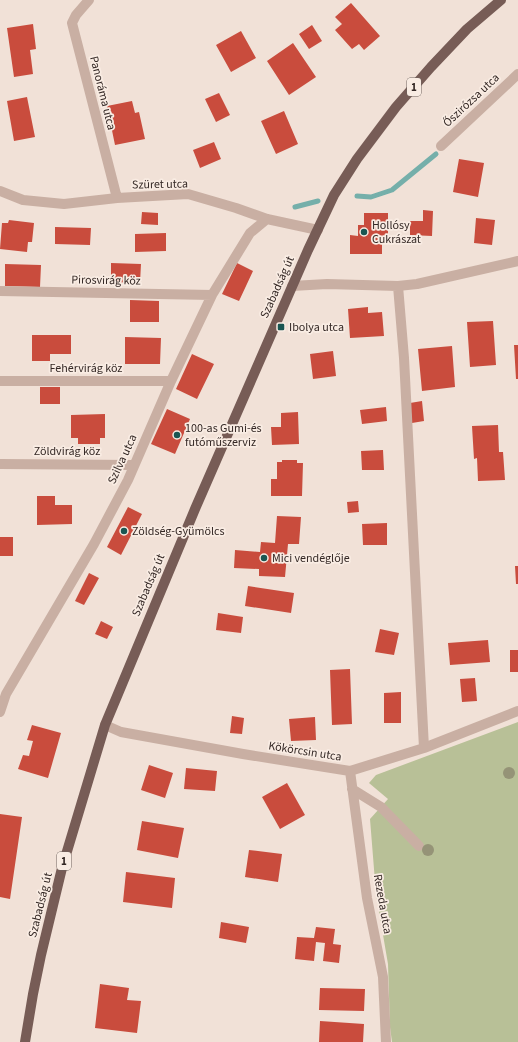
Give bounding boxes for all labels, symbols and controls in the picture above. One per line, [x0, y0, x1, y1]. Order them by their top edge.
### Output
street label: Panoráma utca [85, 54, 120, 132]
street label: Őszirózsa utca [439, 70, 503, 131]
road number: 1 [407, 78, 421, 96]
street label: Szüret utca [132, 176, 188, 193]
place label: Hollósy Cukrászat [372, 217, 421, 248]
marker: Hollósy Cukrászat [359, 227, 369, 237]
street label: Szabadság út [256, 253, 299, 321]
street label: Pirosvirág köz [71, 271, 141, 290]
place label: Ibolya utca [289, 319, 344, 336]
marker: Ibolya utca [276, 322, 286, 332]
street label: Fehérvirág köz [50, 360, 122, 377]
place label: 100-as Gumi-és futóműszerviz [185, 420, 262, 451]
marker: 100-as Gumi-és futóműszerviz [172, 430, 182, 440]
street label: Szilva utca [104, 432, 141, 487]
street label: Zöldvirág köz [34, 443, 100, 460]
place label: Zöldség-Gyümölcs [132, 523, 225, 540]
marker: Zöldség-Gyümölcs [119, 526, 129, 536]
place label: Mici vendéglője [272, 550, 350, 567]
street label: Szabadság út [128, 551, 169, 619]
marker: Mici vendéglője [259, 553, 269, 563]
street label: Kökörcsin utca [267, 737, 343, 766]
road number: 1 [57, 852, 71, 870]
street label: Szabadság út [24, 871, 57, 939]
street label: Rezeda utca [369, 873, 396, 935]

